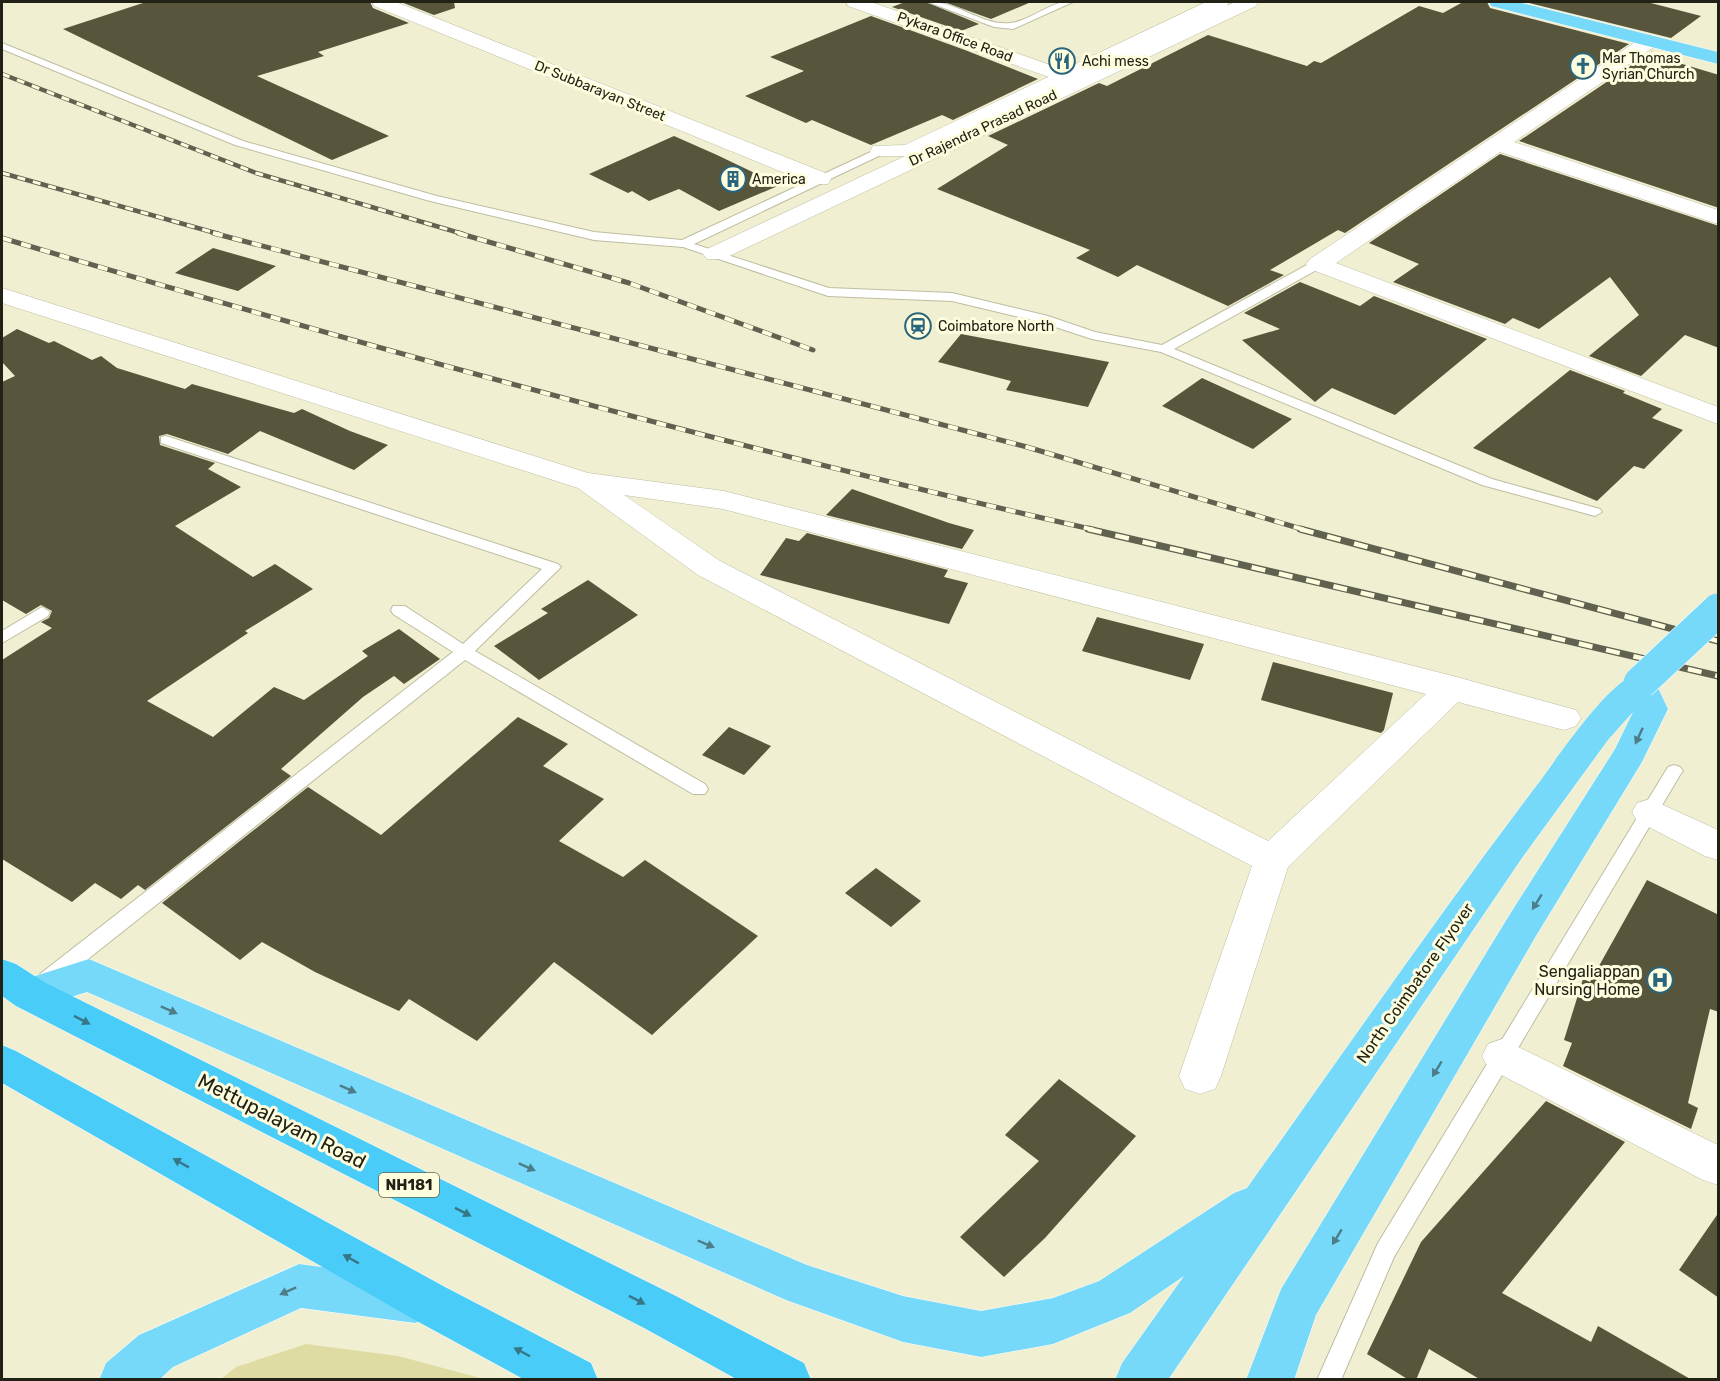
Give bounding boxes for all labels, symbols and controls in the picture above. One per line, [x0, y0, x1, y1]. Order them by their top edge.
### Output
street label: Pykara Office Road [895, 8, 1015, 66]
restaurant icon: Achi mess [1047, 46, 1077, 76]
place label: Mar Thomas Syrian Church [1602, 50, 1695, 83]
church icon: Mar Thomas Syrian Church [1568, 51, 1598, 81]
place label: Achi mess [1082, 53, 1149, 70]
street label: Dr Subbarayan Street [532, 57, 669, 125]
street label: Dr Rajendra Prasad Road [906, 86, 1060, 170]
building icon: America [718, 164, 748, 194]
place label: America [752, 171, 806, 188]
station icon: Coimbatore North [903, 311, 933, 341]
place label: Coimbatore North [938, 318, 1054, 335]
one-way arrow [1634, 727, 1643, 744]
one-way arrow [1532, 894, 1543, 910]
street label: North Coimbatore Flyover [1352, 899, 1478, 1067]
place label: Sengaliappan Nursing Home [1534, 962, 1640, 999]
hospital icon: Sengaliappan Nursing Home [1645, 965, 1675, 995]
one-way arrow [161, 1006, 178, 1015]
one-way arrow [74, 1015, 91, 1025]
one-way arrow [1432, 1061, 1442, 1078]
street label: Mettupalayam Road [194, 1068, 370, 1174]
one-way arrow [339, 1084, 357, 1094]
one-way arrow [172, 1158, 189, 1168]
one-way arrow [518, 1162, 535, 1171]
road number: NH181 [379, 1173, 439, 1197]
one-way arrow [454, 1208, 471, 1217]
one-way arrow [1332, 1229, 1343, 1245]
one-way arrow [697, 1239, 715, 1249]
one-way arrow [342, 1254, 359, 1264]
one-way arrow [280, 1287, 297, 1296]
one-way arrow [628, 1296, 645, 1305]
one-way arrow [513, 1347, 530, 1357]

